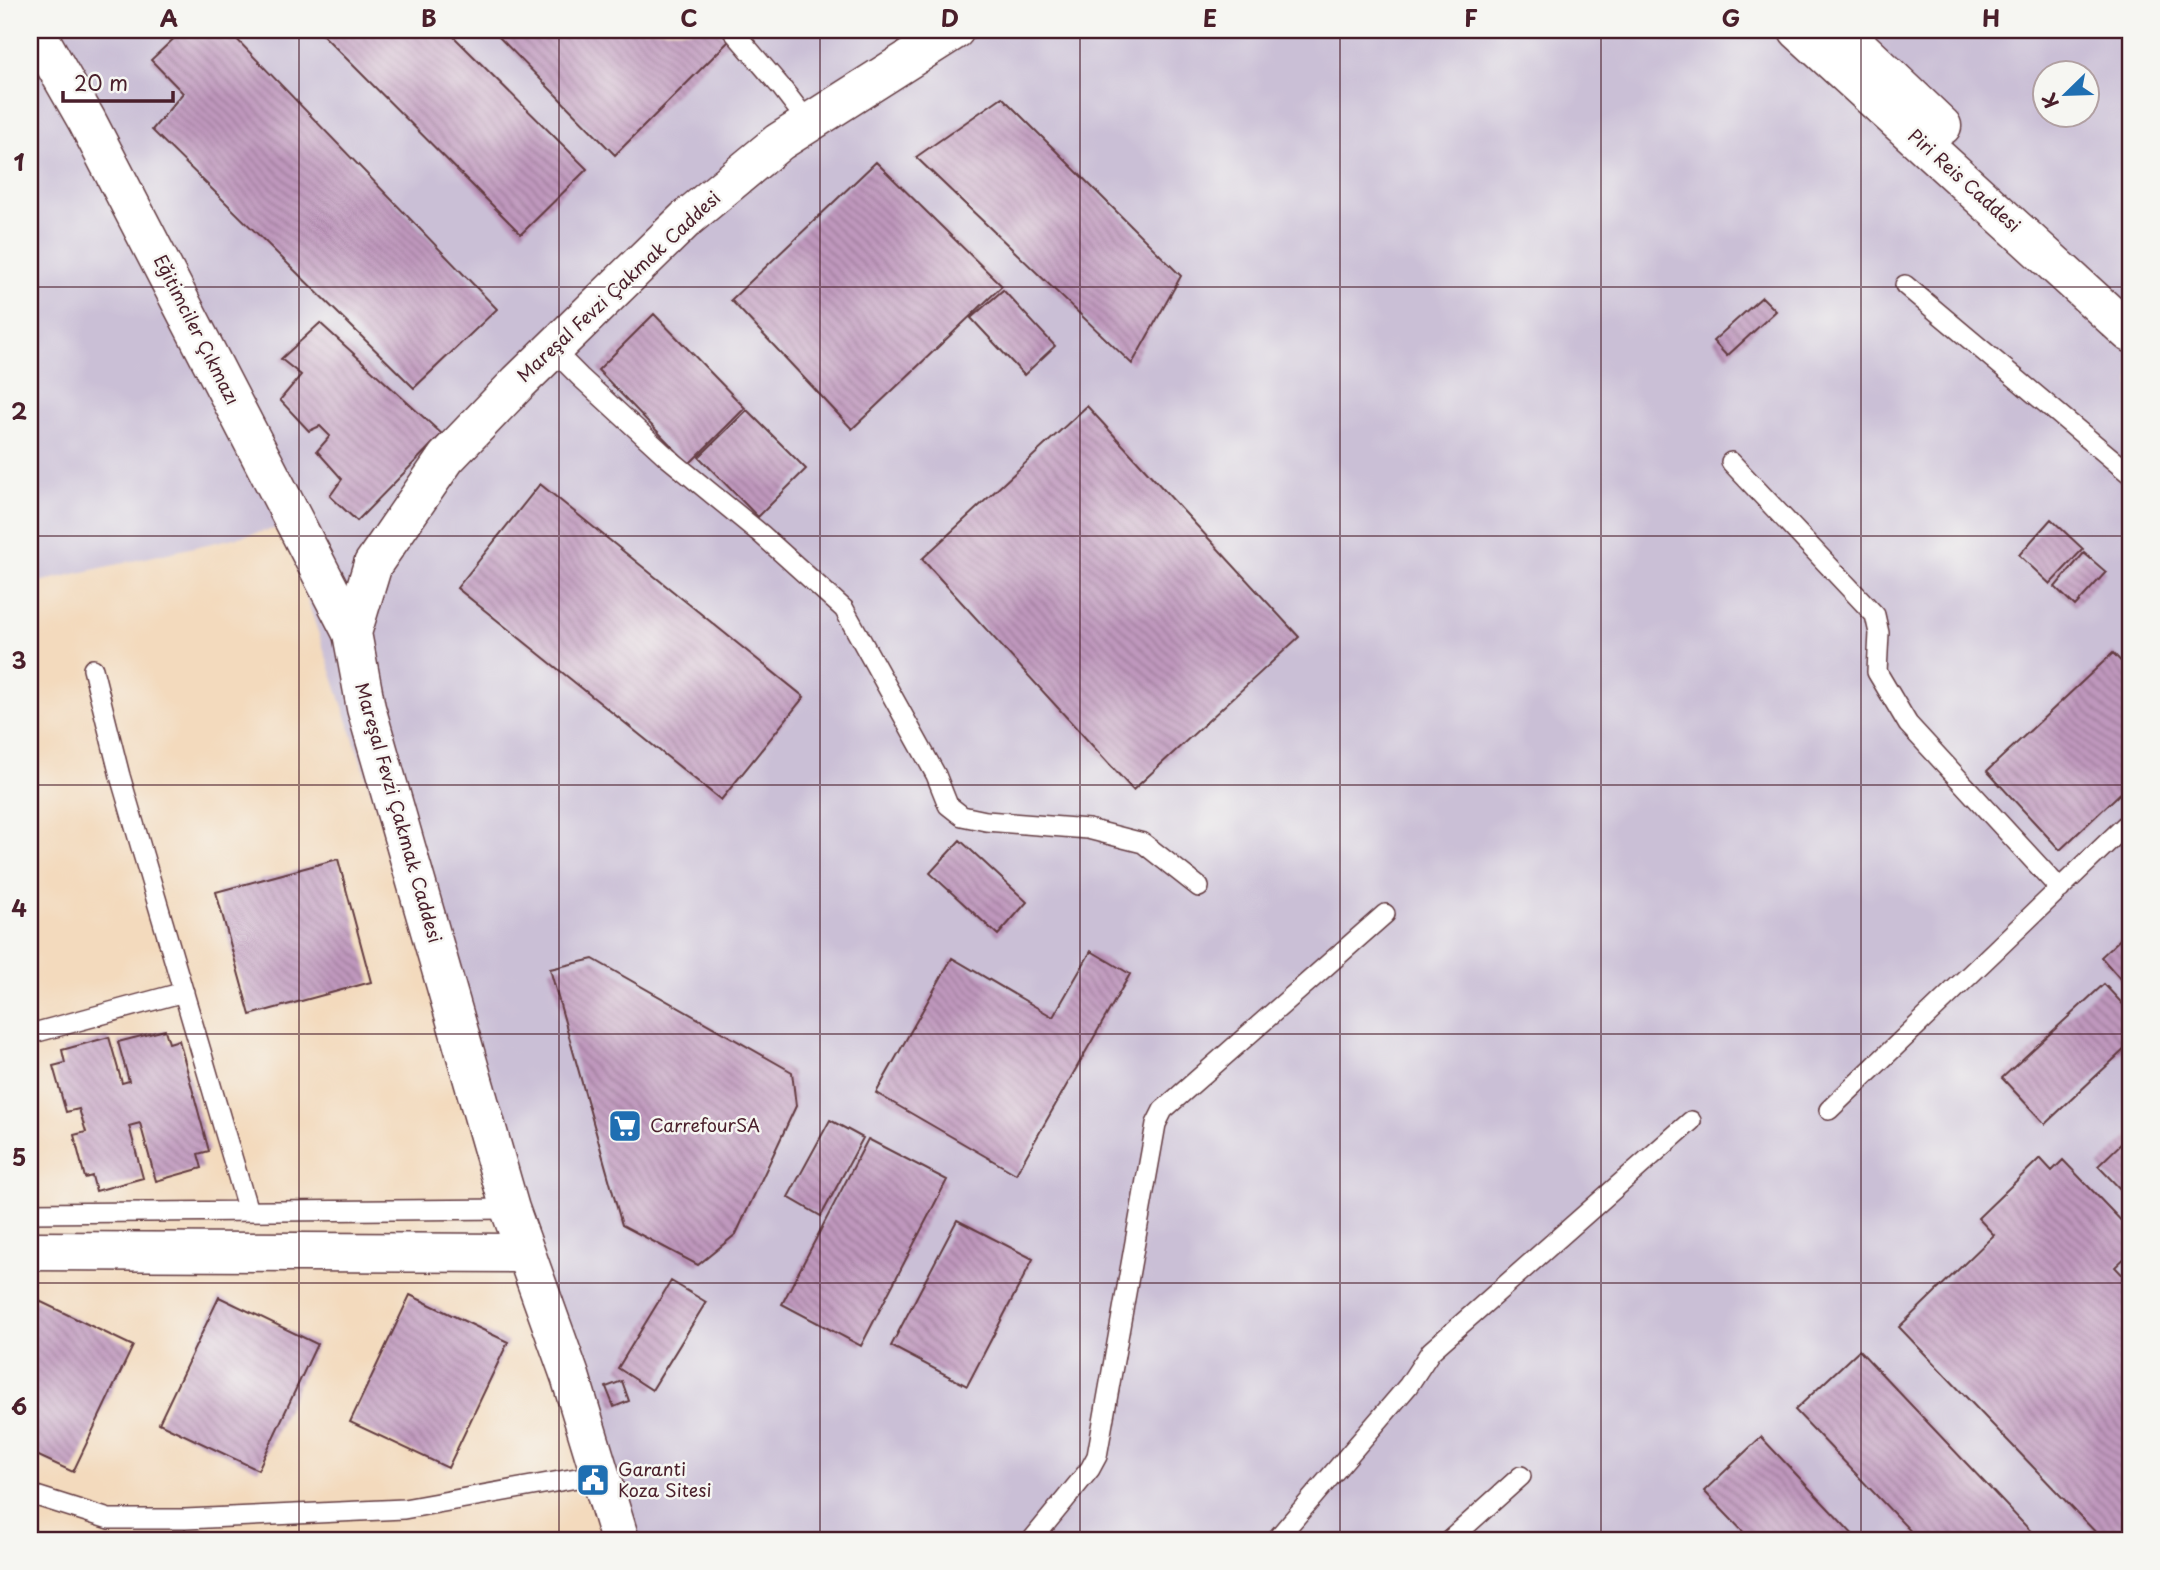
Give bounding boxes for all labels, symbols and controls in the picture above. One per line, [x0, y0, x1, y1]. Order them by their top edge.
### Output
text: A [160, 0, 178, 35]
text: B [421, 0, 437, 35]
text: C [680, 0, 698, 35]
text: D [941, 0, 959, 35]
text: E [1203, 0, 1217, 35]
text: F [1464, 0, 1478, 35]
text: G [1722, 0, 1740, 35]
text: H [1982, 0, 2000, 35]
scale bar [63, 60, 173, 104]
north arrow [2030, 60, 2100, 130]
text: 20 m [74, 66, 128, 98]
text: K [2034, 89, 2065, 113]
street label: Piri Reis Caddesi [1903, 122, 2027, 238]
text: 1 [14, 144, 25, 179]
street label: Mareşal Fevzi Çakmak Caddesi [510, 184, 726, 388]
street label: Eğitimciler Çıkmazı [148, 250, 247, 409]
text: 2 [11, 393, 27, 428]
text: 3 [11, 642, 27, 677]
street label: Mareşal Fevzi Çakmak Caddesi [349, 679, 450, 946]
text: 4 [11, 890, 27, 925]
supermarket icon: CarrefourSA [606, 1107, 644, 1145]
place label: CarrefourSA [650, 1111, 760, 1138]
text: 5 [12, 1139, 26, 1174]
text: 6 [11, 1388, 27, 1423]
place label: Garanti Koza Sitesi [618, 1455, 711, 1503]
public building icon: Garanti Koza Sitesi [574, 1461, 612, 1499]

